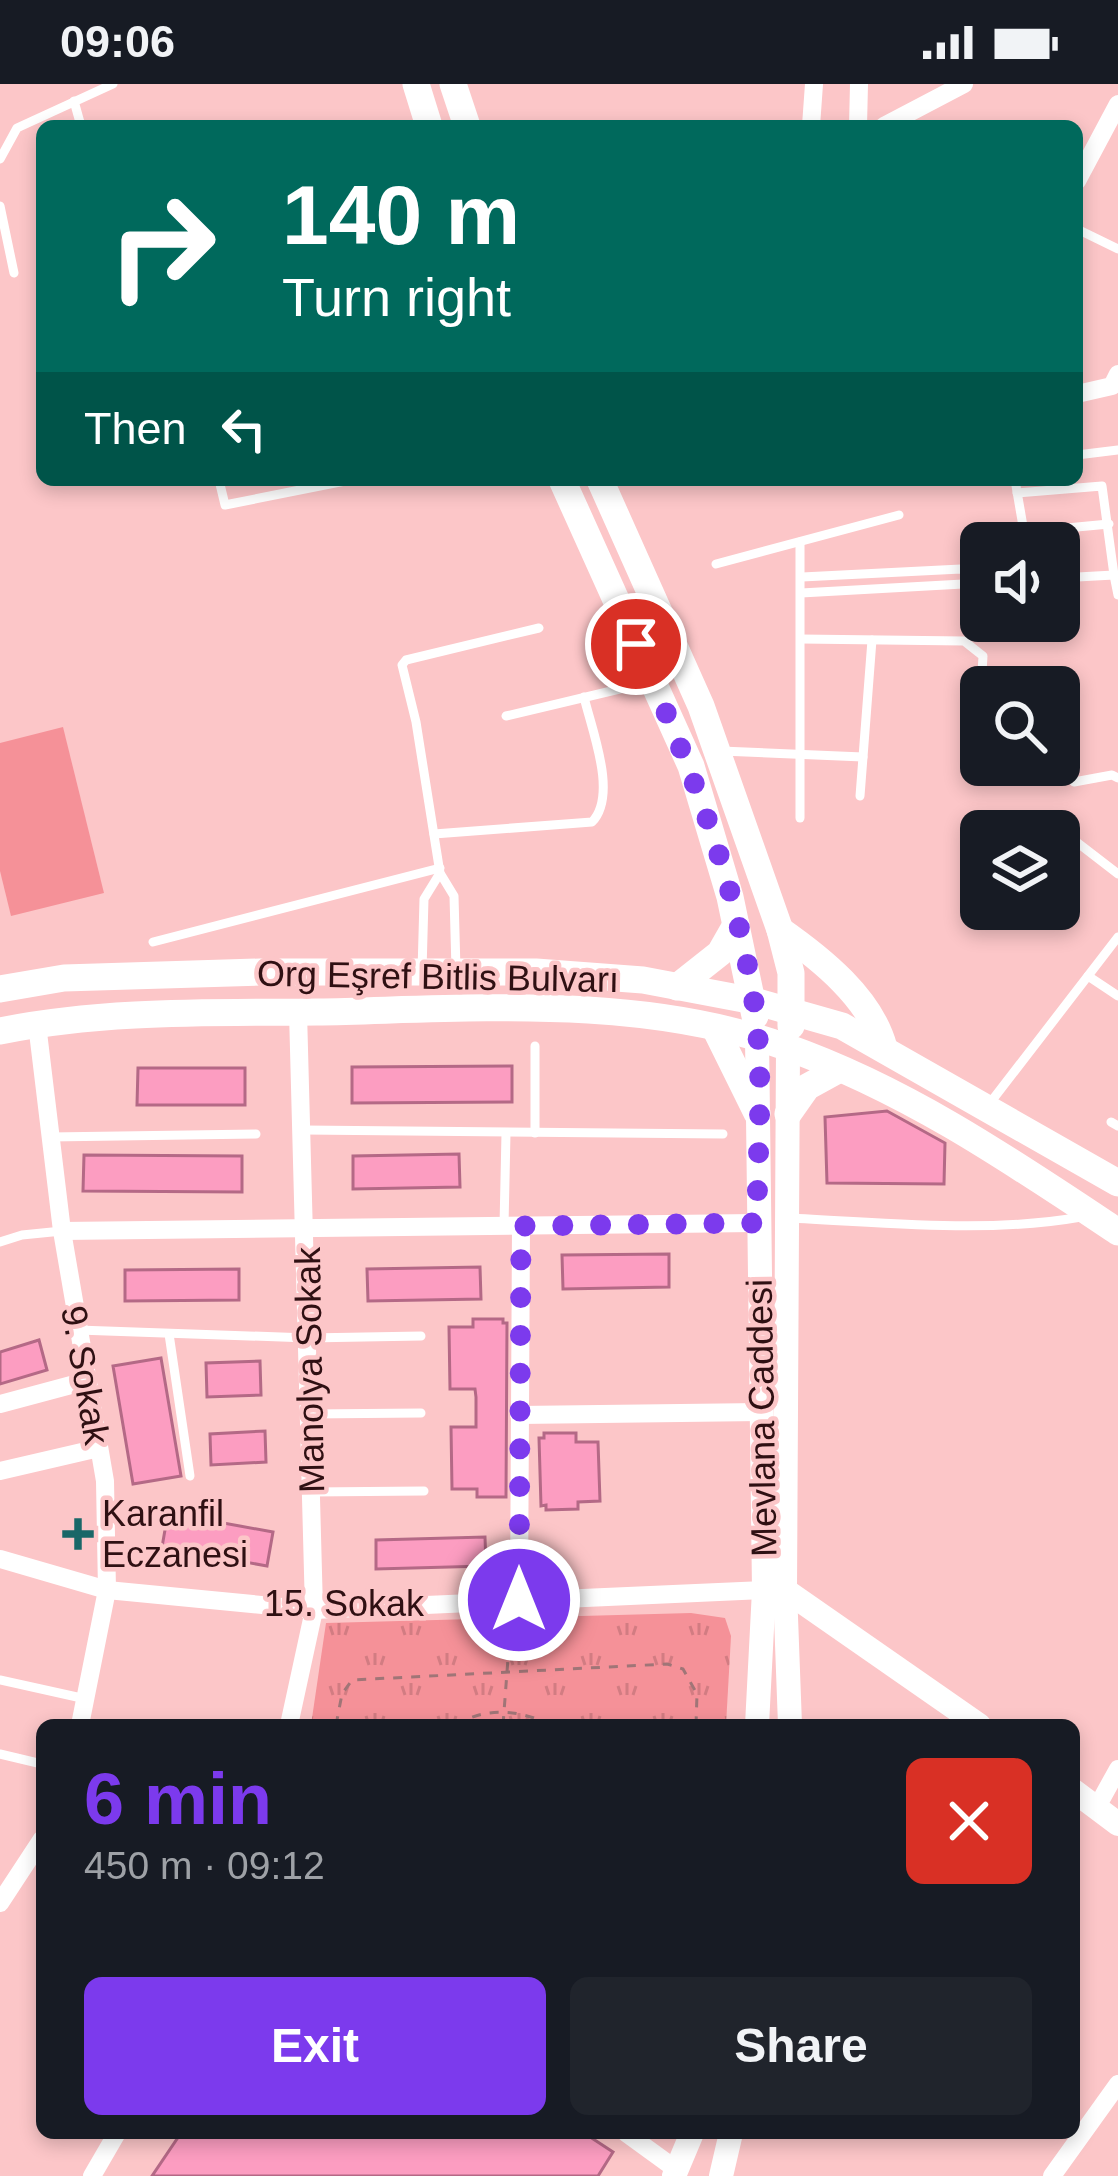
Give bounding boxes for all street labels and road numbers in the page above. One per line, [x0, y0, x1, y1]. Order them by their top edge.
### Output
street label: Org Eşref Bitlis Bulvarı [257, 953, 619, 1000]
street label: Manolya Sokak [287, 1246, 332, 1493]
street label: Mevlana Caddesi [739, 1279, 784, 1557]
street label: 9. Sokak [53, 1303, 118, 1449]
street label: 15. Sokak [264, 1583, 425, 1624]

